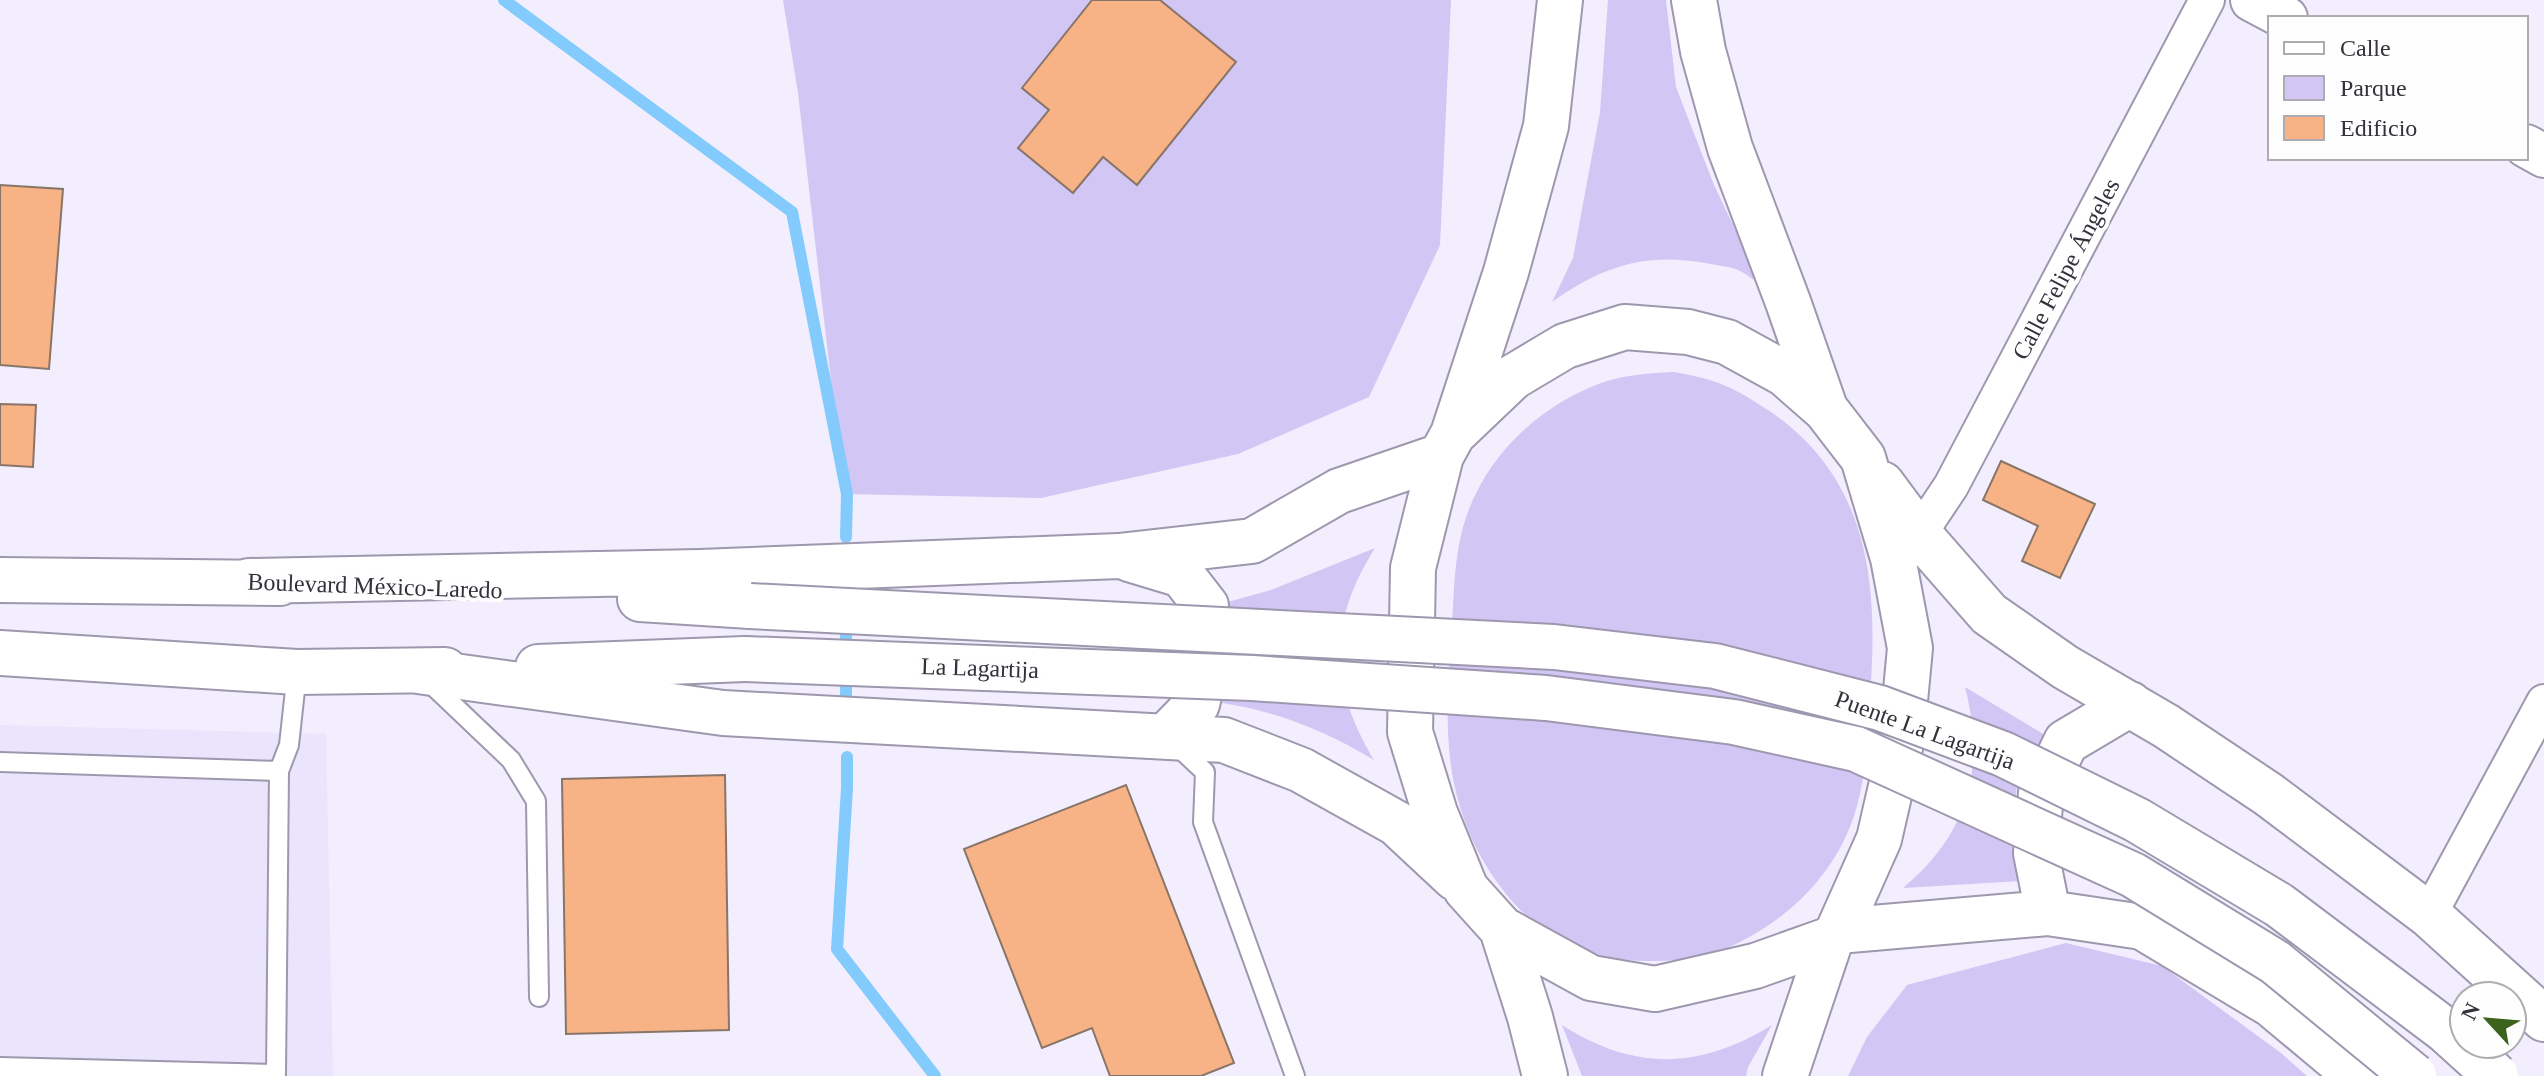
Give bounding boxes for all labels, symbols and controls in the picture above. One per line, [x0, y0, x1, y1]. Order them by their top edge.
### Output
legend [2268, 16, 2528, 160]
text: Calle [2340, 35, 2391, 61]
text: Parque [2340, 75, 2407, 101]
text: Edificio [2340, 115, 2417, 141]
street label: Calle Felipe Ángeles [2007, 174, 2125, 364]
street label: Boulevard México-Laredo [247, 569, 503, 603]
street label: La Lagartija [921, 653, 1040, 683]
street label: Puente La Lagartija [1832, 685, 2019, 775]
north arrow [2448, 980, 2528, 1060]
text: N [2456, 999, 2485, 1024]

